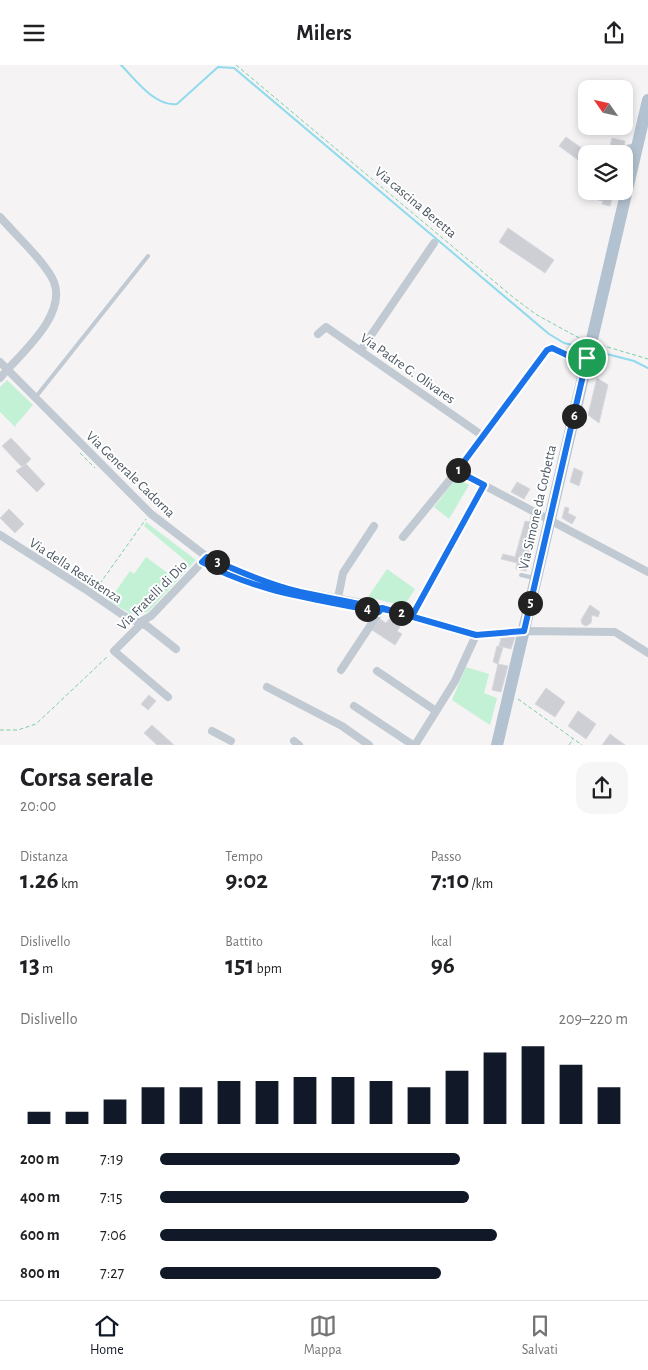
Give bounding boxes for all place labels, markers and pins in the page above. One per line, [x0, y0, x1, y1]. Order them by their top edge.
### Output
pin [566, 337, 608, 379]
pin: 6 [562, 403, 586, 429]
pin: 1 [446, 457, 470, 483]
pin: 3 [204, 549, 230, 575]
pin: 5 [518, 591, 542, 615]
pin: 4 [354, 597, 380, 621]
pin: 2 [388, 601, 414, 625]

